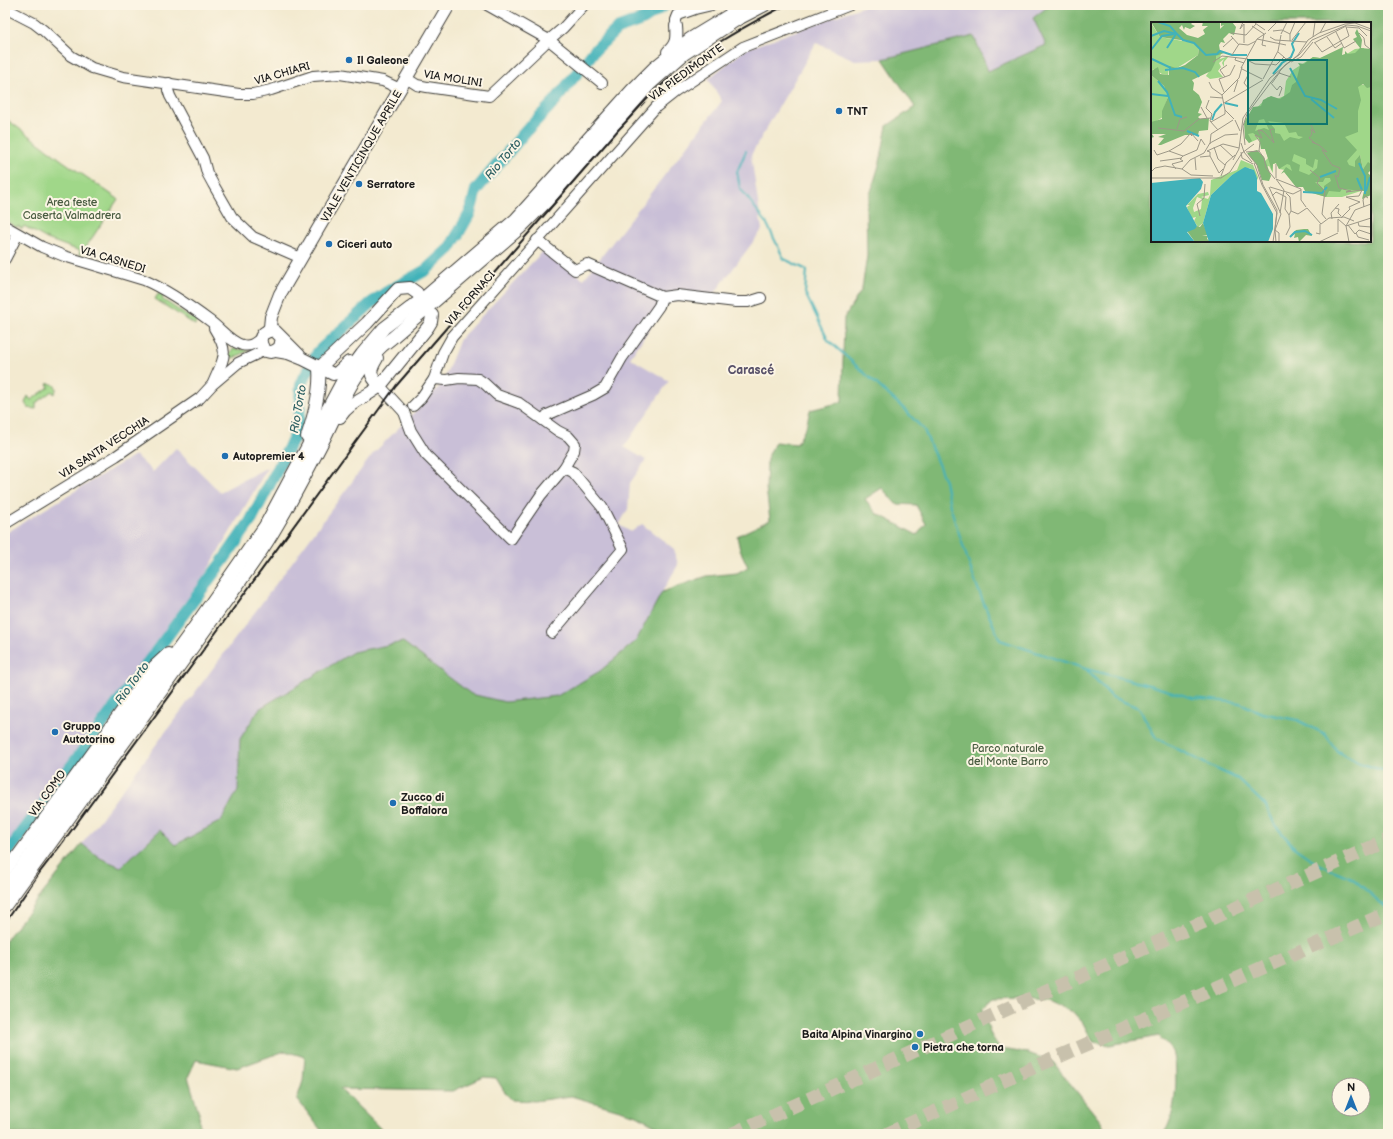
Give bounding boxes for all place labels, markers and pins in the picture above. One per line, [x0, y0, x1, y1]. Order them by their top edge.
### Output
place label: Il Galeone [357, 54, 409, 67]
marker: Il Galeone [344, 55, 354, 65]
place label: TNT [847, 105, 869, 118]
marker: TNT [834, 106, 844, 116]
place label: Serratore [367, 178, 415, 191]
marker: Serratore [354, 179, 364, 189]
place label: Ciceri auto [337, 238, 392, 251]
marker: Ciceri auto [324, 239, 334, 249]
place label: Autopremier 4 [232, 450, 305, 463]
marker: Autopremier 4 [220, 451, 230, 461]
place label: Gruppo Autotorino [62, 720, 115, 746]
marker: Gruppo Autotorino [50, 727, 60, 737]
place label: Zucco di Boffalora [401, 791, 448, 817]
marker: Zucco di Boffalora [388, 798, 398, 808]
place label: Baita Alpina Vinargino [802, 1028, 912, 1041]
marker: Baita Alpina Vinargino [915, 1029, 925, 1039]
place label: Pietra che torna [923, 1041, 1004, 1054]
marker: Pietra che torna [910, 1042, 920, 1052]

